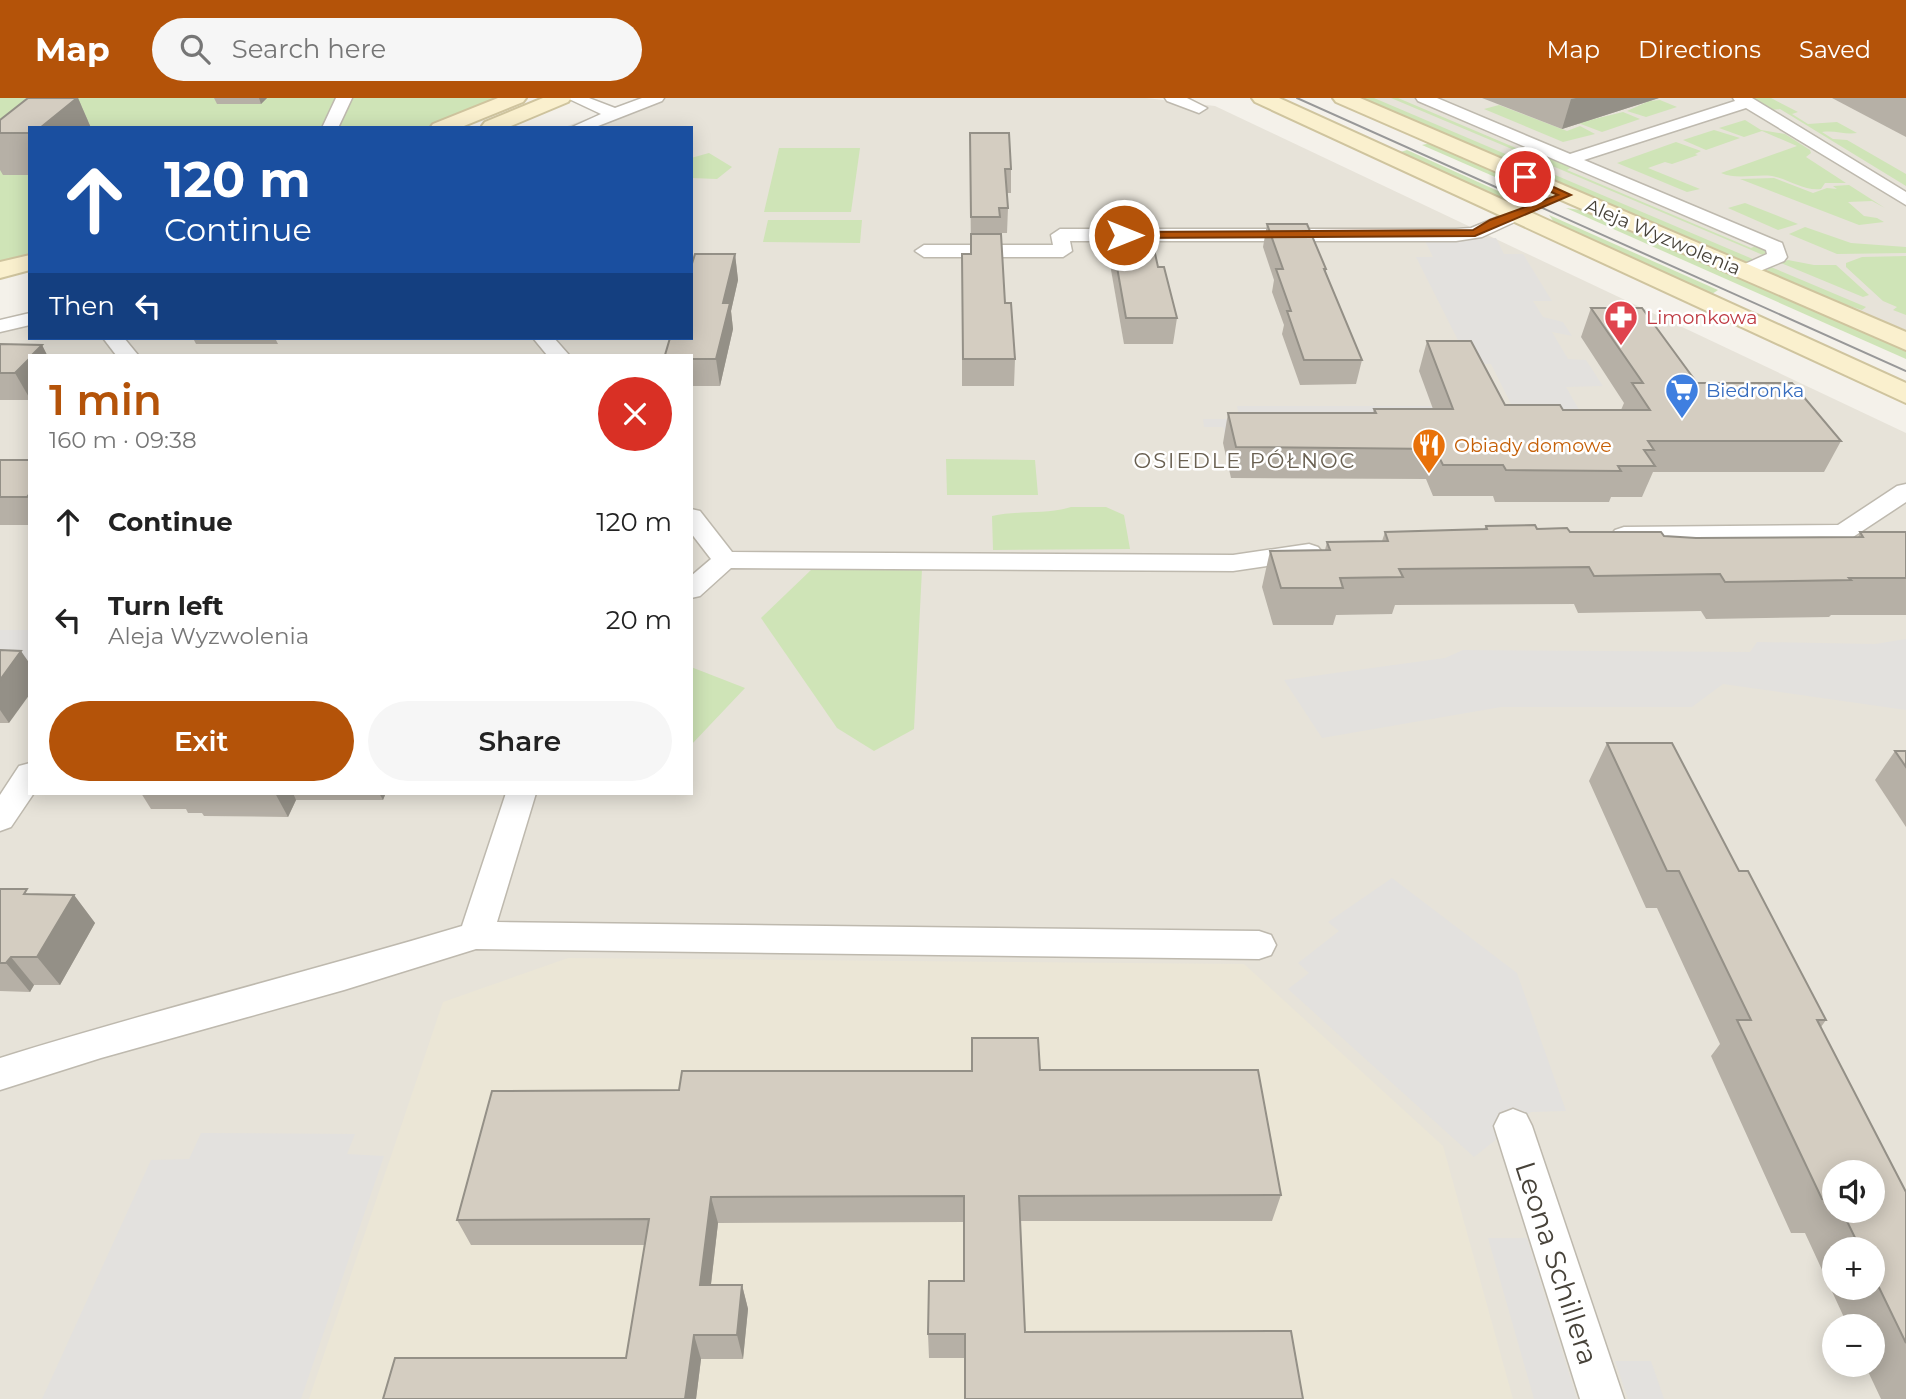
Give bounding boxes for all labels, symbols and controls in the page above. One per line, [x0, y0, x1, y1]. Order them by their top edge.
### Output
search box [152, 18, 642, 81]
text: Map [35, 29, 110, 69]
icon: search [176, 30, 214, 68]
text: Search here [232, 33, 386, 65]
text: Map [1547, 35, 1600, 64]
text: Directions [1638, 35, 1761, 64]
text: Saved [1799, 35, 1871, 64]
pin [1495, 147, 1555, 207]
text: 120 m [164, 150, 311, 209]
icon: ahead [49, 154, 140, 245]
icon: arrive [1506, 158, 1544, 196]
street label: Aleja Wyzwolenia [1582, 194, 1744, 280]
position arrow [1087, 198, 1161, 272]
text: Continue [164, 210, 312, 249]
icon: left [129, 287, 167, 325]
text: Then [49, 290, 115, 322]
pharmacy icon: Limonkowa [1602, 298, 1640, 347]
place label: Limonkowa [1646, 306, 1757, 329]
supermarket icon: Biedronka [1663, 371, 1701, 420]
text: 1 min [49, 374, 162, 426]
button: close [598, 377, 672, 451]
place label: Biedronka [1706, 379, 1804, 402]
text: 160 m · 09:38 [49, 426, 197, 454]
restaurant icon: Obiady domowe [1410, 426, 1448, 475]
place label: Obiady domowe [1454, 434, 1612, 457]
district label: OSIEDLE PÓŁNOC [1134, 448, 1356, 473]
icon: ahead [49, 503, 87, 541]
text: Continue [108, 506, 233, 538]
text: 120 m [596, 506, 672, 538]
text: Turn left [108, 590, 224, 622]
icon: left [49, 601, 87, 639]
text: 20 m [606, 604, 672, 636]
text: Aleja Wyzwolenia [108, 622, 309, 650]
button: Exit [49, 701, 354, 781]
button: Share [368, 701, 672, 781]
street label: Leona Schillera [1508, 1157, 1606, 1369]
map controls [1822, 1160, 1885, 1377]
button: sound [1822, 1160, 1885, 1223]
button: + [1822, 1237, 1885, 1300]
button: − [1822, 1314, 1885, 1377]

